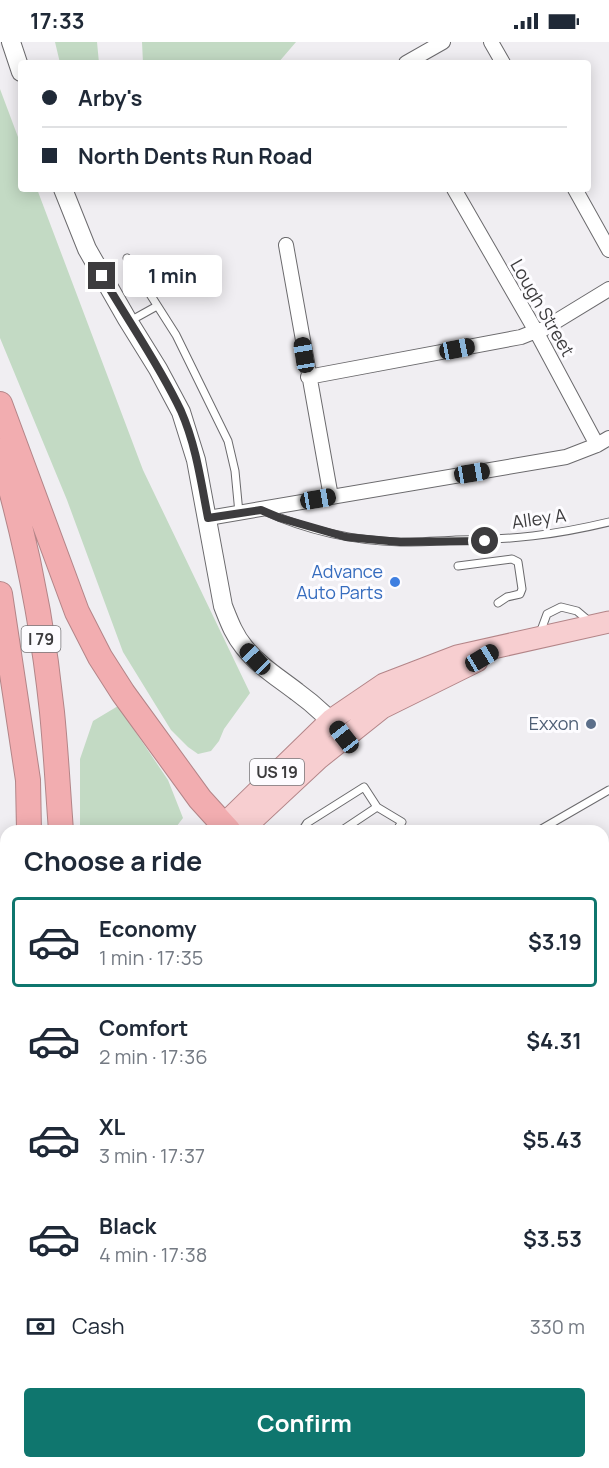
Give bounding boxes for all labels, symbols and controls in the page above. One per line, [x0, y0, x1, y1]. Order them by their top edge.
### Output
text: 17:33 [30, 6, 85, 36]
text: Arby's [78, 83, 142, 113]
text: North Dents Run Road [78, 141, 313, 171]
callout: 1 min [123, 255, 222, 297]
street label: Lough Street [505, 255, 580, 360]
route end [88, 262, 115, 289]
text: 1 min [148, 262, 197, 289]
car [292, 336, 316, 374]
car [438, 337, 476, 361]
car [453, 461, 491, 485]
car [299, 487, 337, 511]
street label: Alley A [510, 502, 568, 534]
route start [471, 527, 498, 554]
place label: Advance Auto Parts [296, 559, 383, 604]
marker: Advance Auto Parts [388, 575, 402, 589]
road number: I 79 [22, 626, 60, 652]
car [236, 640, 274, 678]
car [462, 641, 502, 675]
place label: Exxon [529, 711, 579, 735]
car [326, 717, 362, 757]
marker: Exxon [584, 717, 598, 731]
road number: US 19 [250, 759, 304, 785]
text: Choose a ride [24, 842, 202, 879]
text: Economy [99, 914, 197, 944]
icon: car [27, 915, 81, 969]
text: $3.19 [528, 927, 582, 957]
text: 1 min · 17:35 [99, 944, 203, 971]
text: Comfort [99, 1013, 188, 1043]
icon: car [27, 1014, 81, 1068]
text: $4.31 [526, 1026, 582, 1056]
text: 2 min · 17:36 [99, 1043, 208, 1070]
text: XL [99, 1112, 125, 1142]
icon: car [27, 1113, 81, 1167]
text: $5.43 [522, 1125, 582, 1155]
text: 3 min · 17:37 [99, 1142, 205, 1169]
text: Black [99, 1211, 156, 1241]
icon: car [27, 1212, 81, 1266]
text: $3.53 [523, 1224, 582, 1254]
text: 4 min · 17:38 [99, 1241, 207, 1268]
icon: cash [24, 1310, 57, 1343]
text: Cash [72, 1311, 125, 1341]
text: 330 m [530, 1313, 585, 1340]
button: Confirm [24, 1388, 585, 1457]

